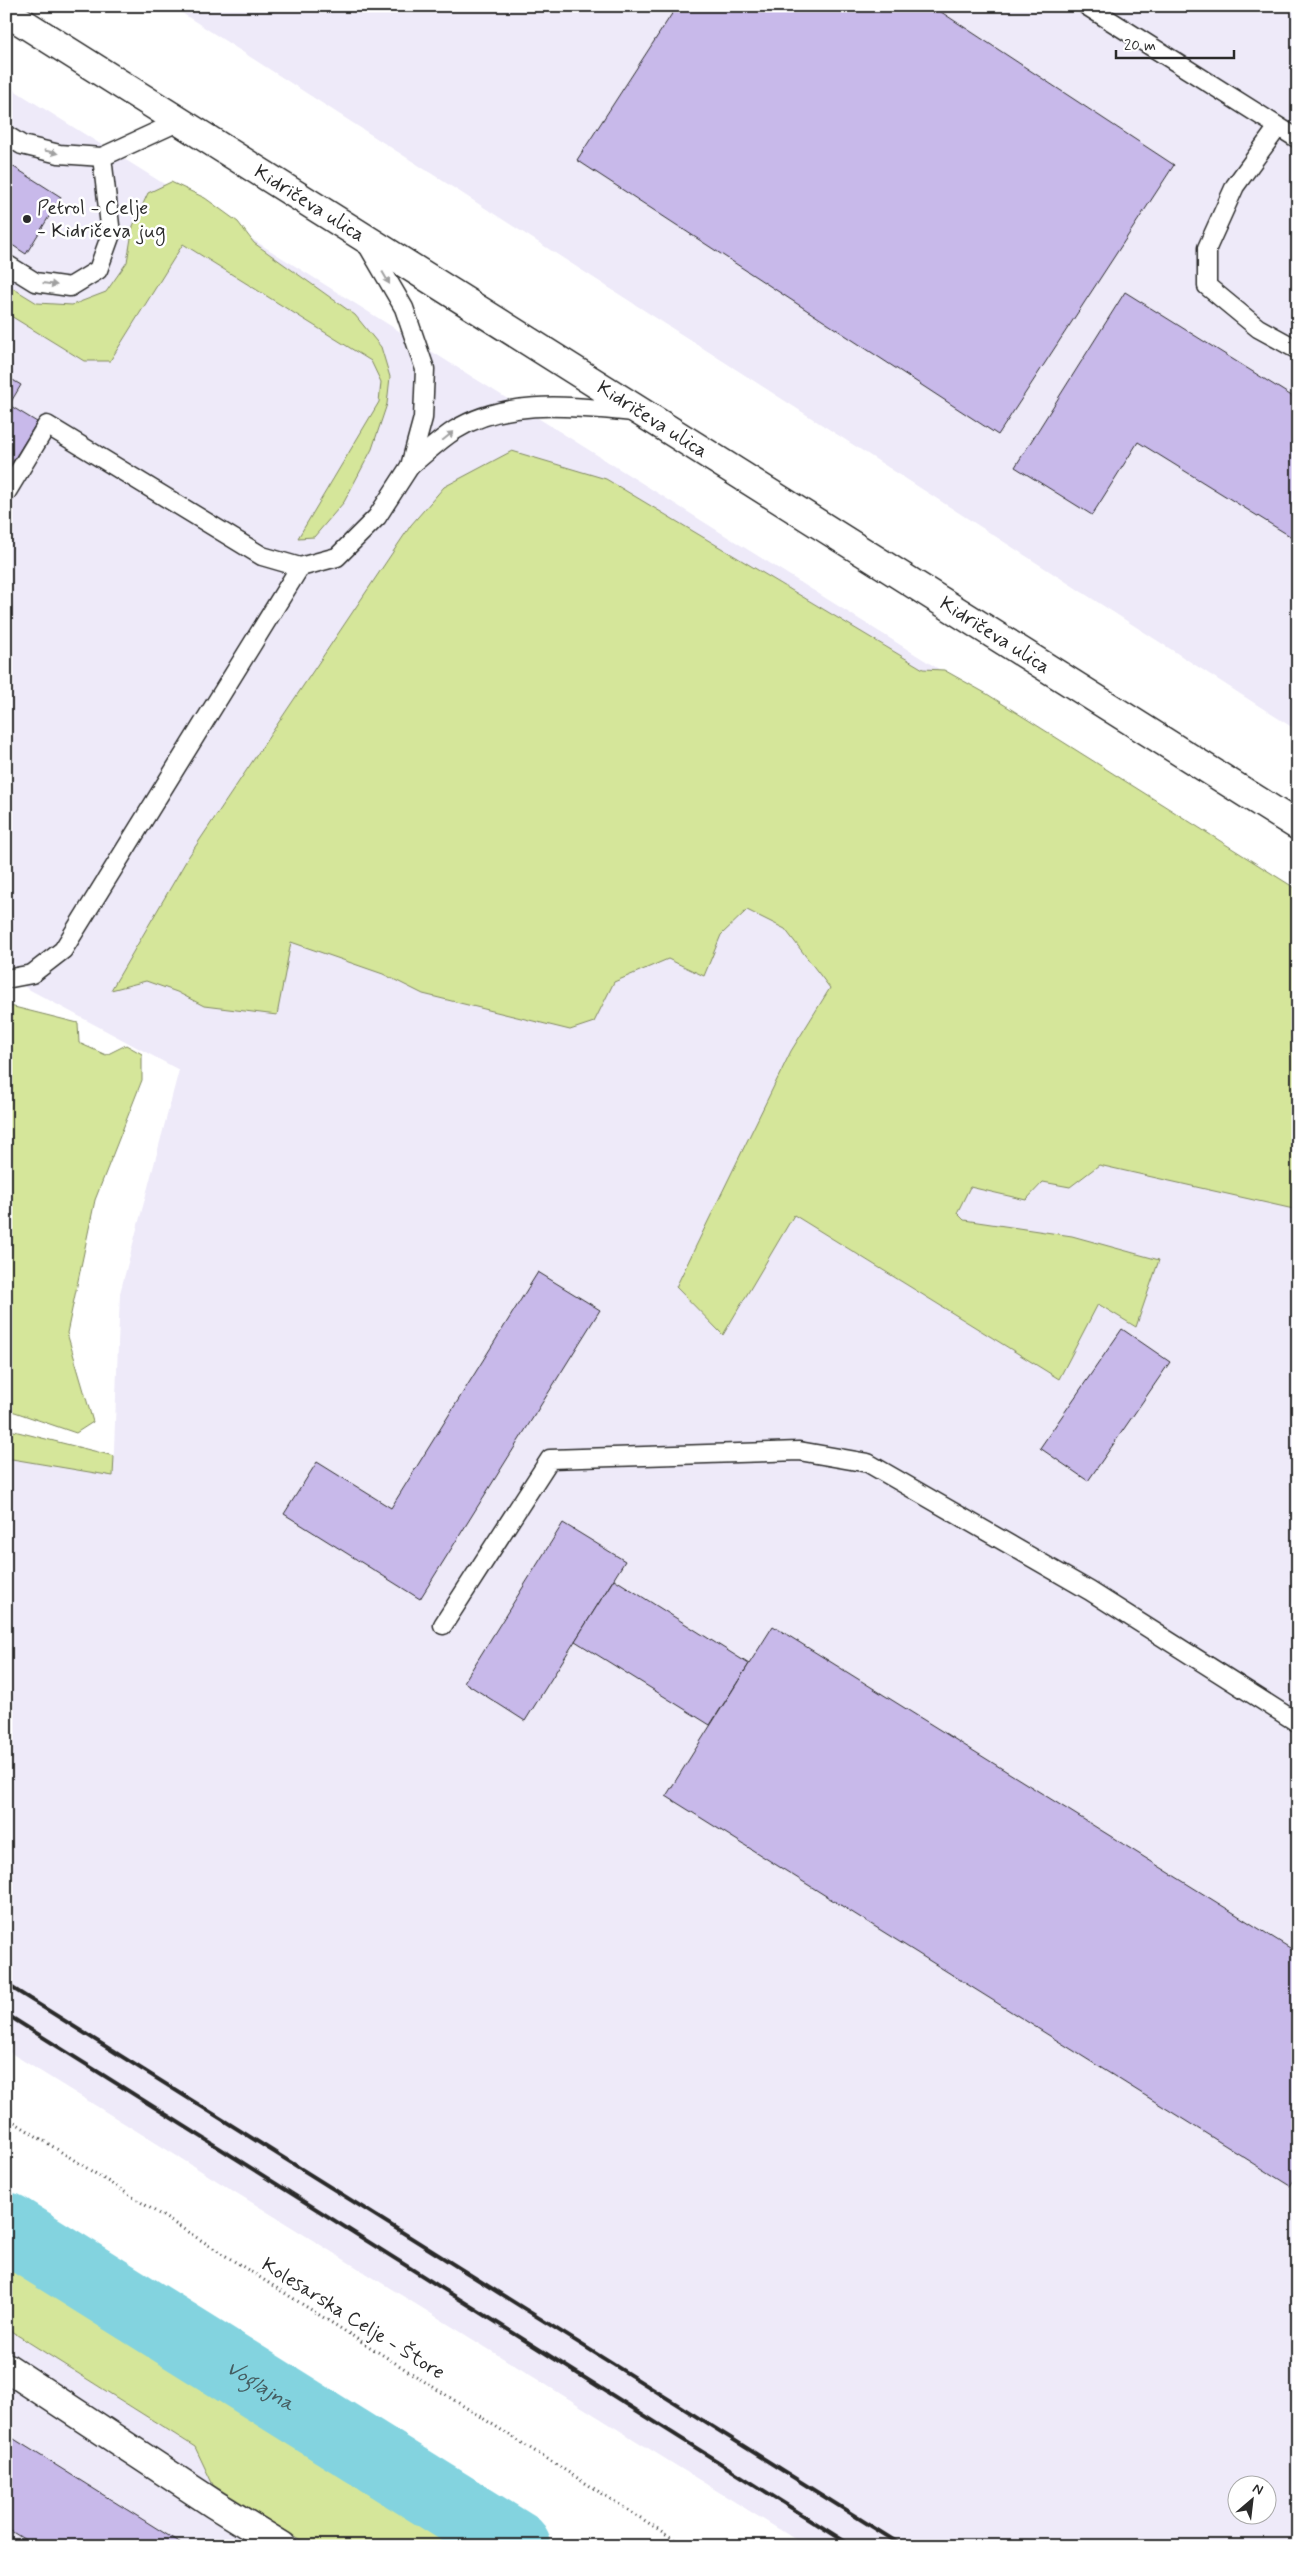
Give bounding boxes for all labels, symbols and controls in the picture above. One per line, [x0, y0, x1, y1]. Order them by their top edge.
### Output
scale bar [1116, 28, 1234, 60]
text: 20 m [1124, 36, 1156, 56]
one-way arrow [44, 148, 59, 156]
street label: Kidričeva ulica [249, 158, 370, 248]
place label: Petrol - Celje - Kidričeva jug [37, 195, 166, 246]
marker: Petrol - Celje - Kidričeva jug [21, 213, 33, 225]
one-way arrow [382, 272, 391, 285]
one-way arrow [42, 280, 58, 288]
street label: Kidričeva ulica [592, 374, 713, 464]
one-way arrow [441, 430, 454, 441]
street label: Kidričeva ulica [934, 590, 1056, 680]
street label: Kolesarska Celje - Štore [256, 2252, 450, 2386]
water label: Voglajna [221, 2354, 301, 2419]
north arrow [1226, 2474, 1276, 2524]
text: N [1249, 2479, 1266, 2500]

